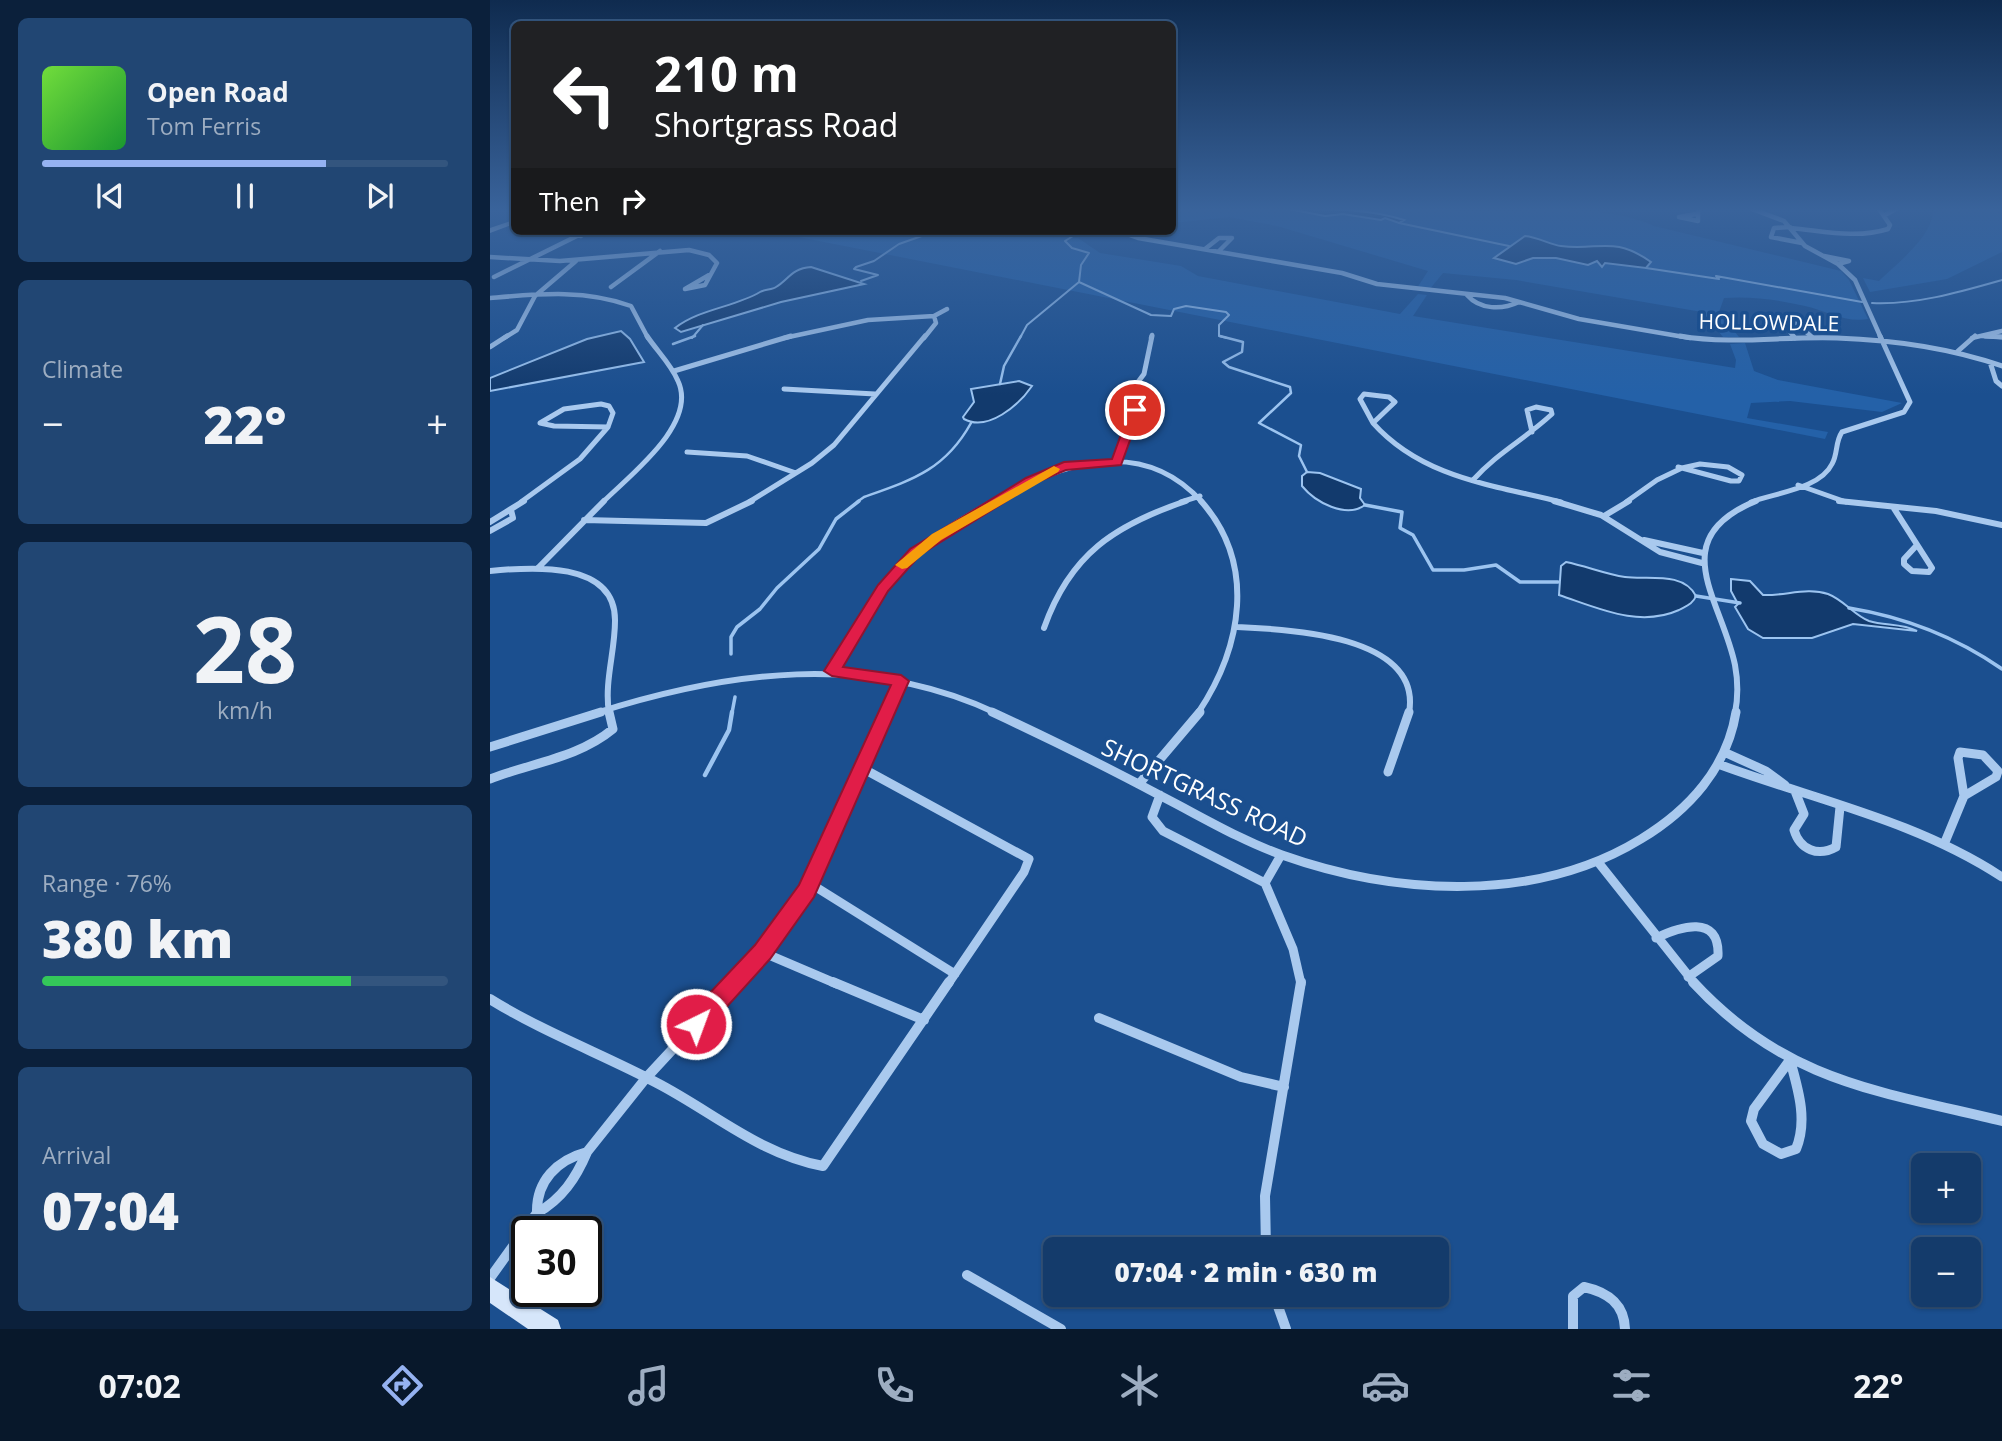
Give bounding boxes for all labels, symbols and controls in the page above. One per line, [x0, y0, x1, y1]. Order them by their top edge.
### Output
text: 210 m [654, 40, 799, 106]
icon: left [539, 49, 630, 140]
text: Open Road [147, 74, 289, 110]
text: Shortgrass Road [654, 103, 898, 146]
text: Tom Ferris [147, 110, 261, 142]
icon: previous [91, 177, 129, 215]
icon: pause [226, 177, 264, 215]
icon: next [361, 177, 399, 215]
icon: right [614, 182, 652, 220]
text: Then [539, 183, 600, 219]
street label: HOLLOWDALE [1698, 307, 1840, 337]
text: Climate [42, 353, 123, 385]
pin [1105, 380, 1165, 440]
text: 22° [204, 388, 286, 459]
icon: arrive [1116, 391, 1154, 429]
text: − [42, 397, 64, 449]
text: + [426, 397, 448, 449]
text: 28 [193, 586, 297, 710]
text: km/h [217, 694, 273, 726]
street label: SHORTGRASS ROAD [1097, 730, 1313, 854]
text: Range · 76% [42, 867, 172, 899]
text: 380 km [42, 902, 233, 973]
position arrow [659, 987, 733, 1061]
text: Arrival [42, 1139, 111, 1171]
map controls [1911, 1153, 1981, 1307]
button: + [1911, 1153, 1981, 1223]
text: 07:04 [42, 1174, 179, 1245]
speed limit sign: 30 [511, 1216, 602, 1307]
button: − [1911, 1237, 1981, 1307]
text: 07:04 · 2 min · 630 m [1115, 1254, 1377, 1290]
icon: directions [378, 1361, 427, 1410]
icon: music [624, 1361, 673, 1410]
icon: phone [870, 1361, 919, 1410]
icon: climate [1115, 1361, 1164, 1410]
icon: car [1361, 1361, 1410, 1410]
icon: filters [1607, 1361, 1656, 1410]
text: 07:02 [98, 1364, 181, 1407]
text: 22° [1853, 1364, 1904, 1407]

